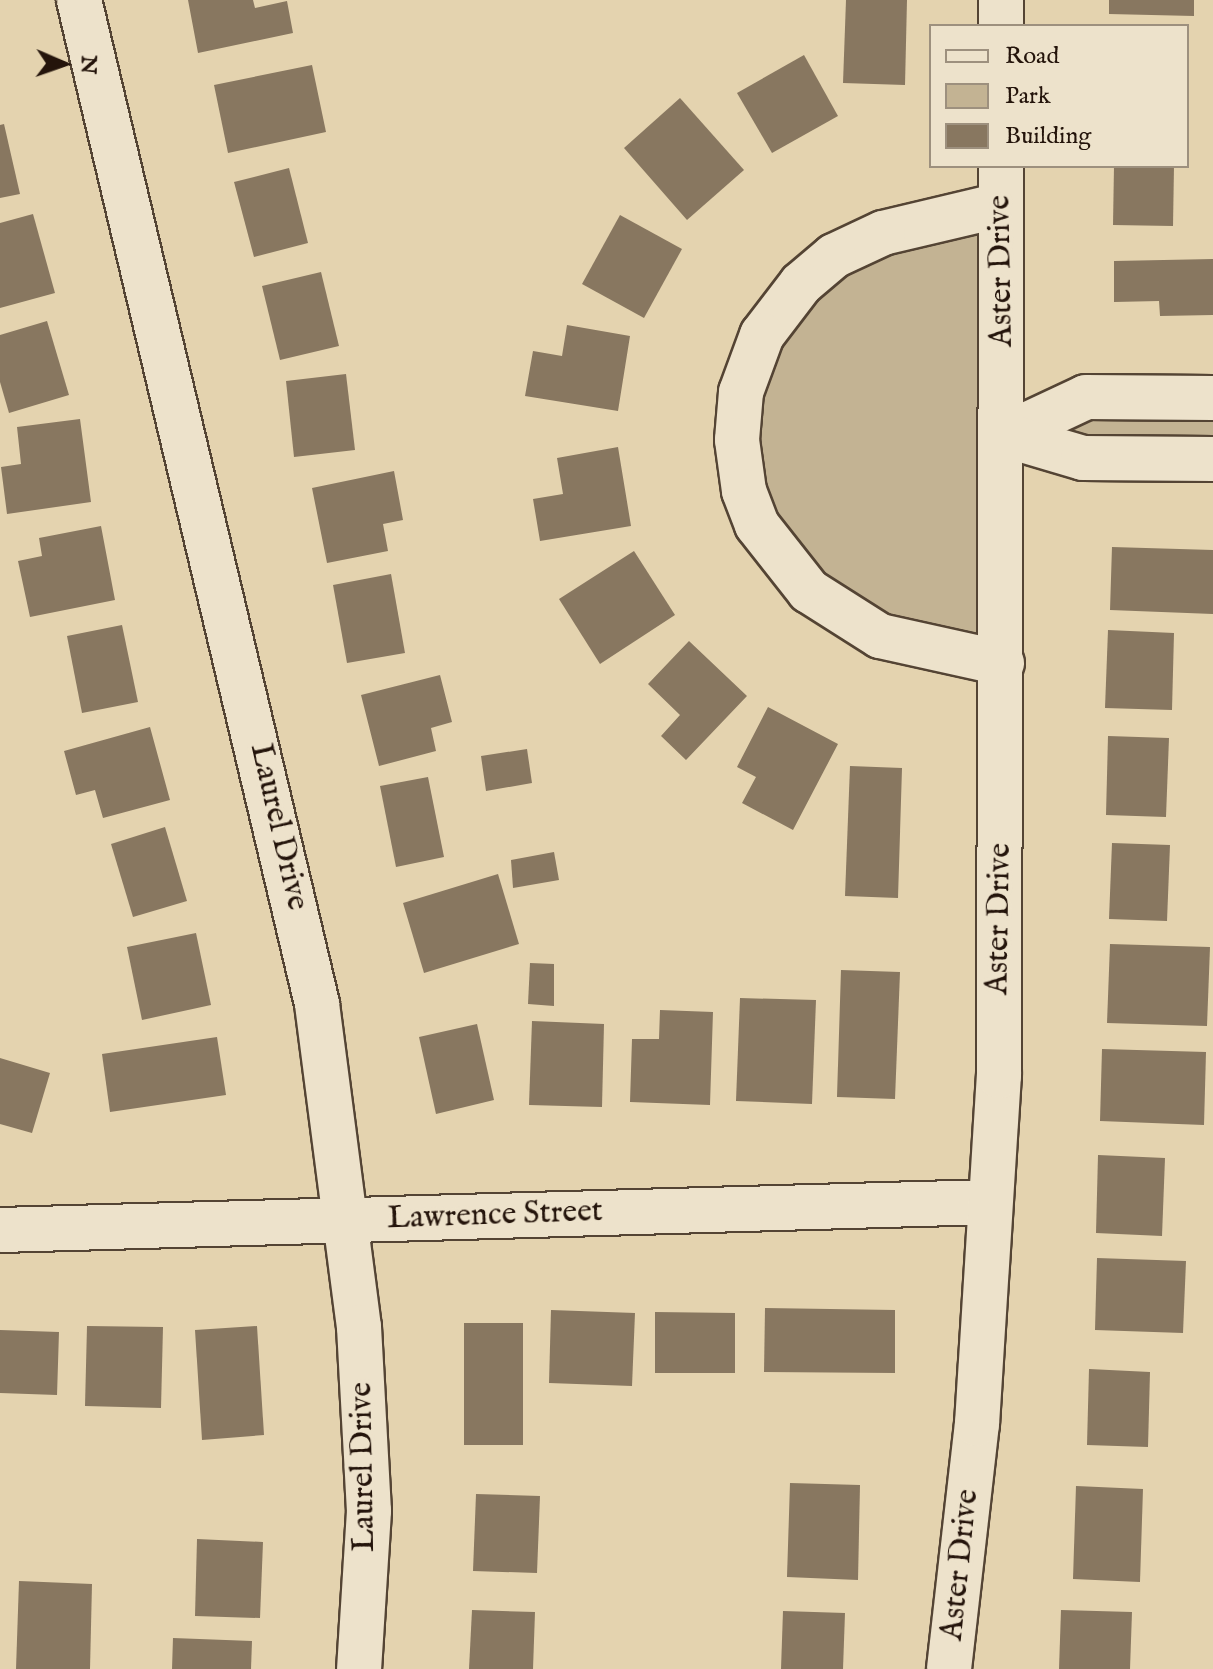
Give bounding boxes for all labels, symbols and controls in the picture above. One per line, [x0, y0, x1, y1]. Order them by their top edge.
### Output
north arrow [24, 24, 104, 104]
legend [929, 24, 1189, 168]
text: Road [1005, 41, 1059, 72]
text: N [74, 55, 102, 75]
text: Park [1005, 81, 1051, 112]
text: Building [1005, 121, 1091, 152]
street label: Aster Drive [981, 195, 1023, 347]
street label: Laurel Drive [240, 740, 316, 914]
street label: Aster Drive [979, 843, 1021, 995]
street label: Lawrence Street [387, 1193, 603, 1239]
street label: Laurel Drive [343, 1382, 385, 1552]
street label: Aster Drive [934, 1488, 988, 1642]

